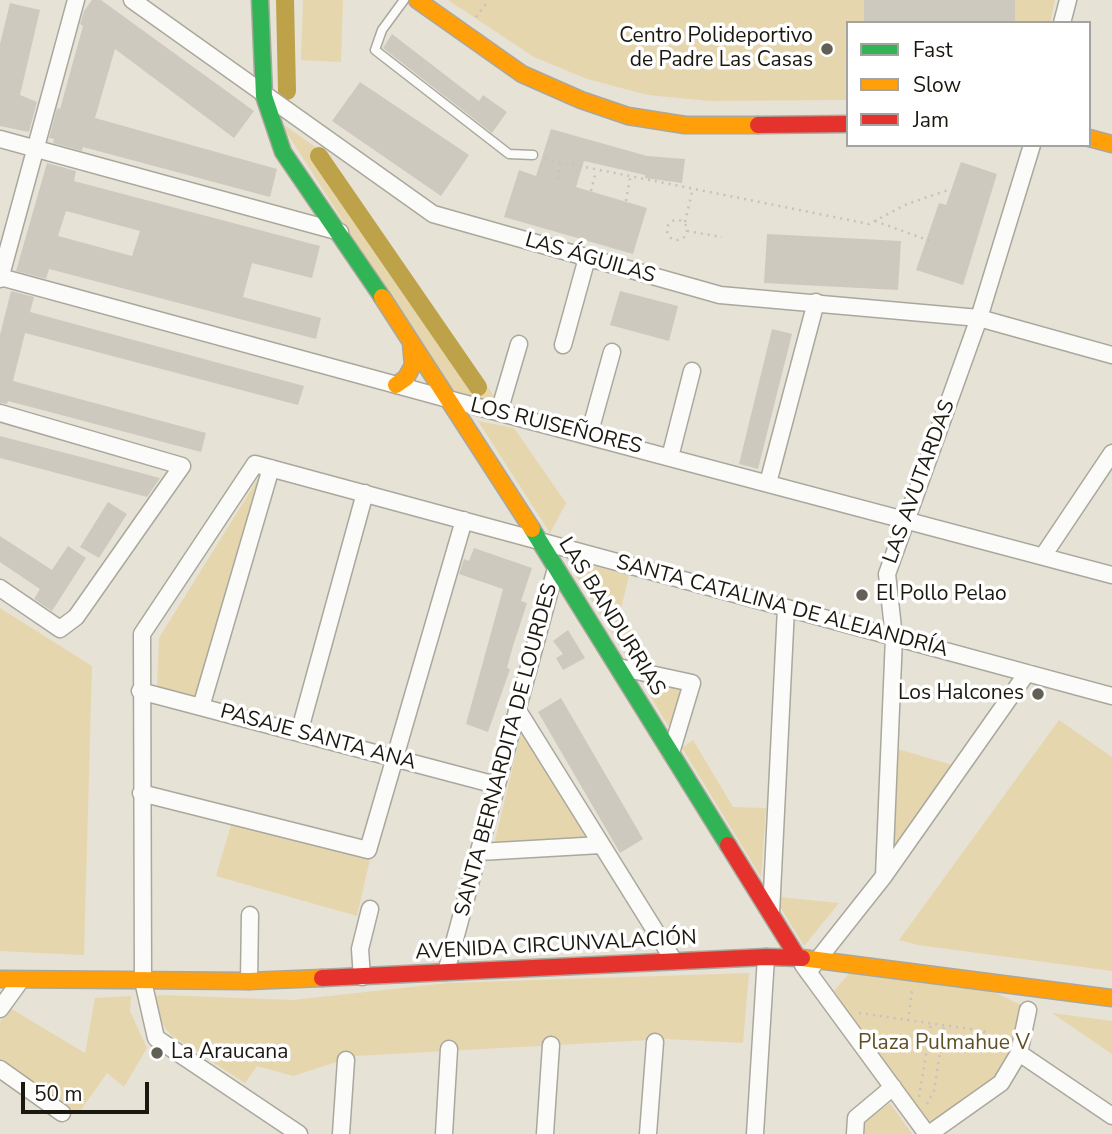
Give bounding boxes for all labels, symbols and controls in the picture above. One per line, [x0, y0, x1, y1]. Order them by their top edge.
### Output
legend [846, 21, 1091, 147]
place label: Centro Polideportivo de Padre Las Casas [619, 24, 813, 74]
text: Fast [913, 36, 953, 64]
marker: Centro Polideportivo de Padre Las Casas [819, 41, 835, 57]
text: Slow [913, 71, 961, 99]
text: Jam [913, 106, 949, 134]
street label: LAS ÁGUILAS [522, 228, 658, 290]
street label: LOS RUISEÑORES [468, 394, 644, 460]
street label: LAS AVUTARDAS [879, 397, 961, 567]
street label: LAS BANDURRIAS [552, 533, 670, 701]
street label: SANTA CATALINA DE ALEJANDRÍA [613, 551, 951, 663]
street label: SANTA BERNARDITA DE LOURDES [450, 581, 564, 919]
place label: El Pollo Pelao [876, 582, 1007, 608]
marker: El Pollo Pelao [854, 587, 870, 603]
place label: Los Halcones [898, 681, 1024, 707]
marker: Los Halcones [1030, 686, 1046, 702]
street label: PASAJE SANTA ANA [217, 700, 419, 776]
street label: AVENIDA CIRCUNVALACIÓN [415, 926, 697, 966]
park label: Plaza Pulmahue V [858, 1031, 1030, 1057]
place label: La Araucana [171, 1040, 288, 1066]
marker: La Araucana [149, 1045, 165, 1061]
scale bar [24, 1068, 152, 1112]
text: 50 m [34, 1080, 83, 1108]

